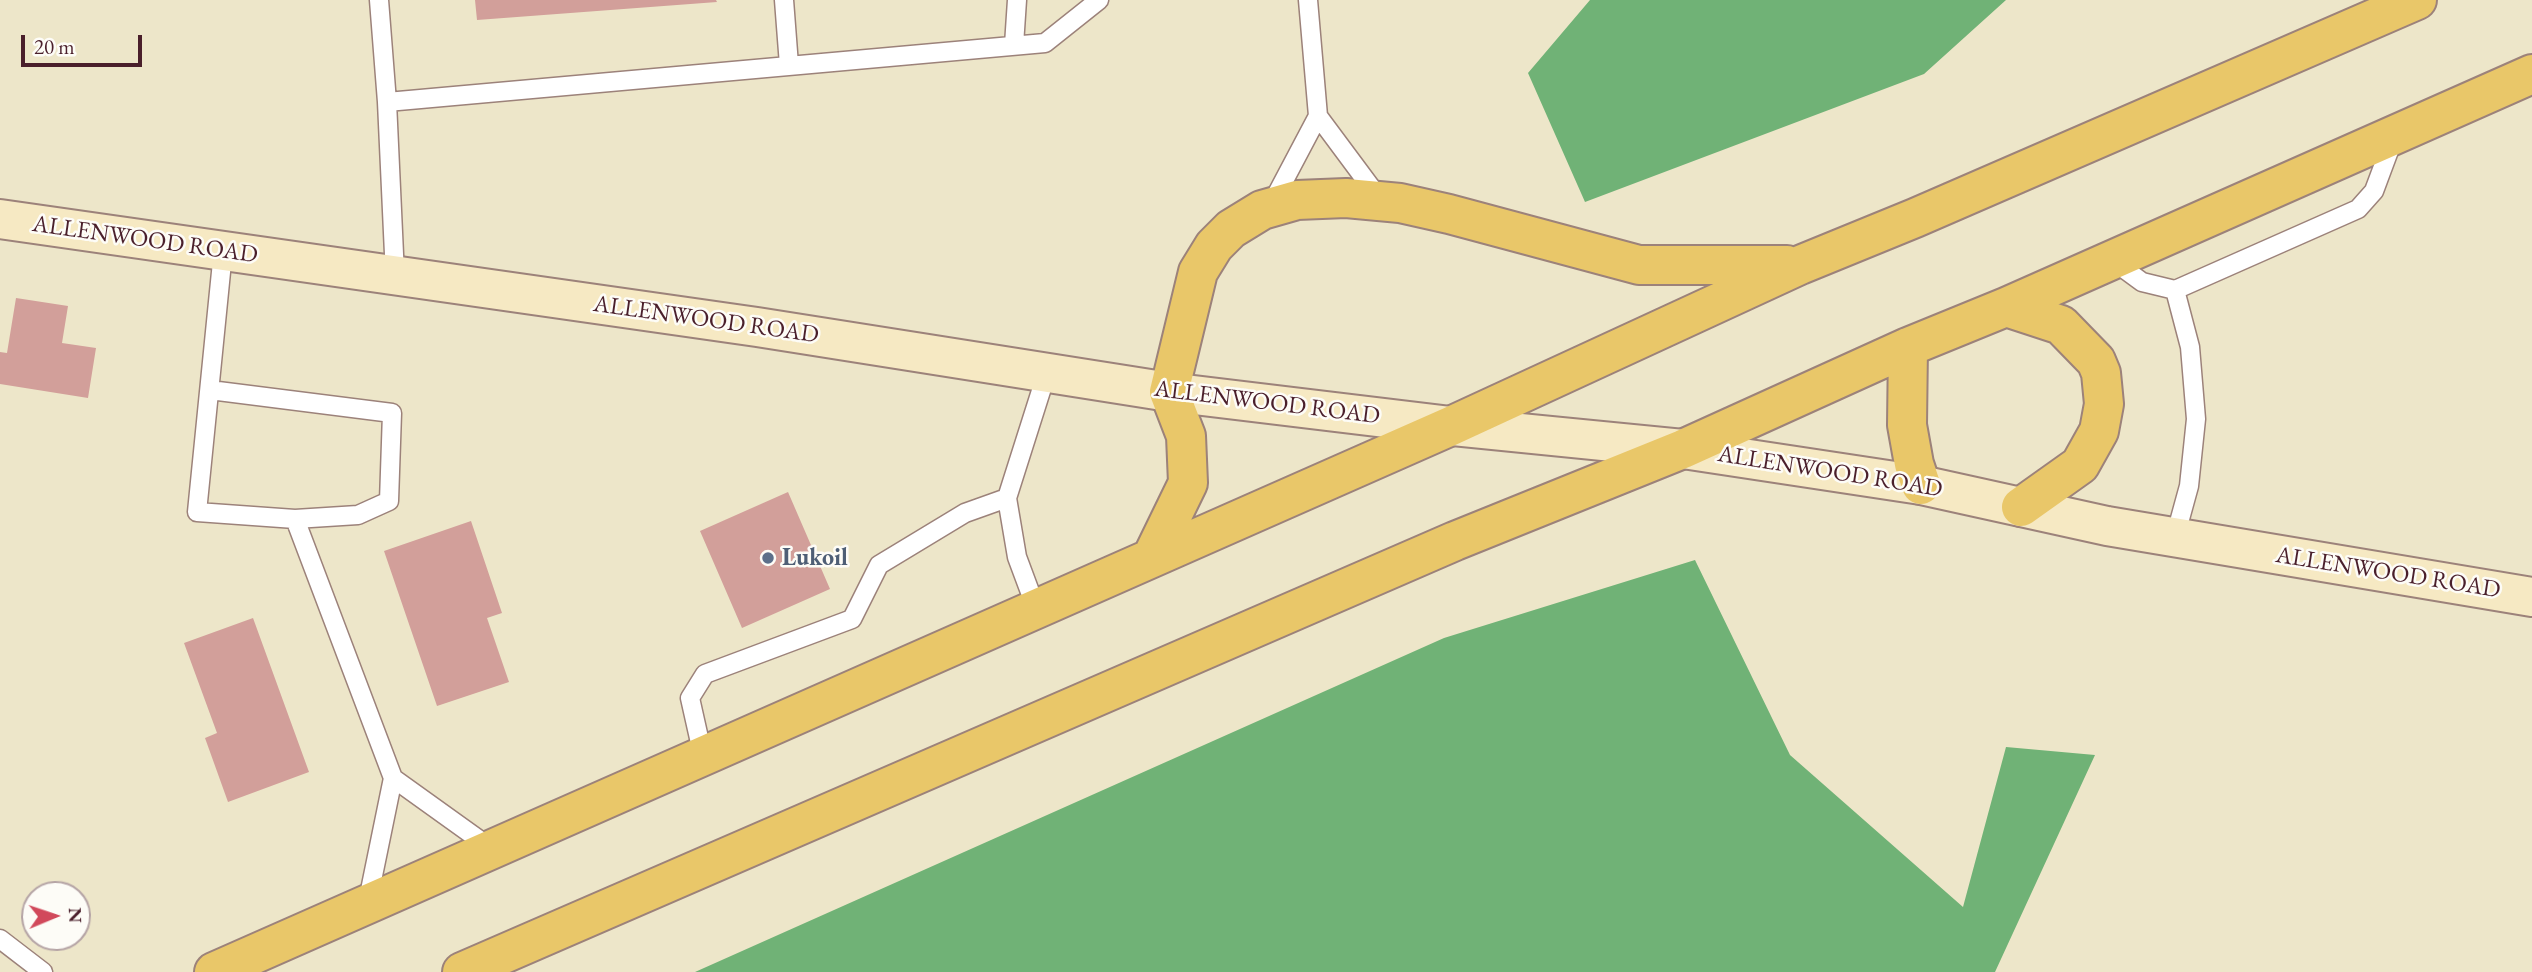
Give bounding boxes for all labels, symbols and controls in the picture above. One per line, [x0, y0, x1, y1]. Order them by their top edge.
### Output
scale bar [24, 21, 145, 65]
text: 20 m [34, 33, 75, 60]
street label: ALLENWOOD ROAD [30, 210, 260, 270]
street label: ALLENWOOD ROAD [591, 290, 821, 350]
street label: ALLENWOOD ROAD [1152, 375, 1382, 431]
street label: ALLENWOOD ROAD [1716, 440, 1944, 504]
street label: ALLENWOOD ROAD [2274, 541, 2502, 605]
place label: Lukoil [782, 544, 848, 572]
marker: Lukoil [760, 550, 776, 566]
north arrow [21, 881, 91, 951]
text: N [63, 907, 88, 923]

